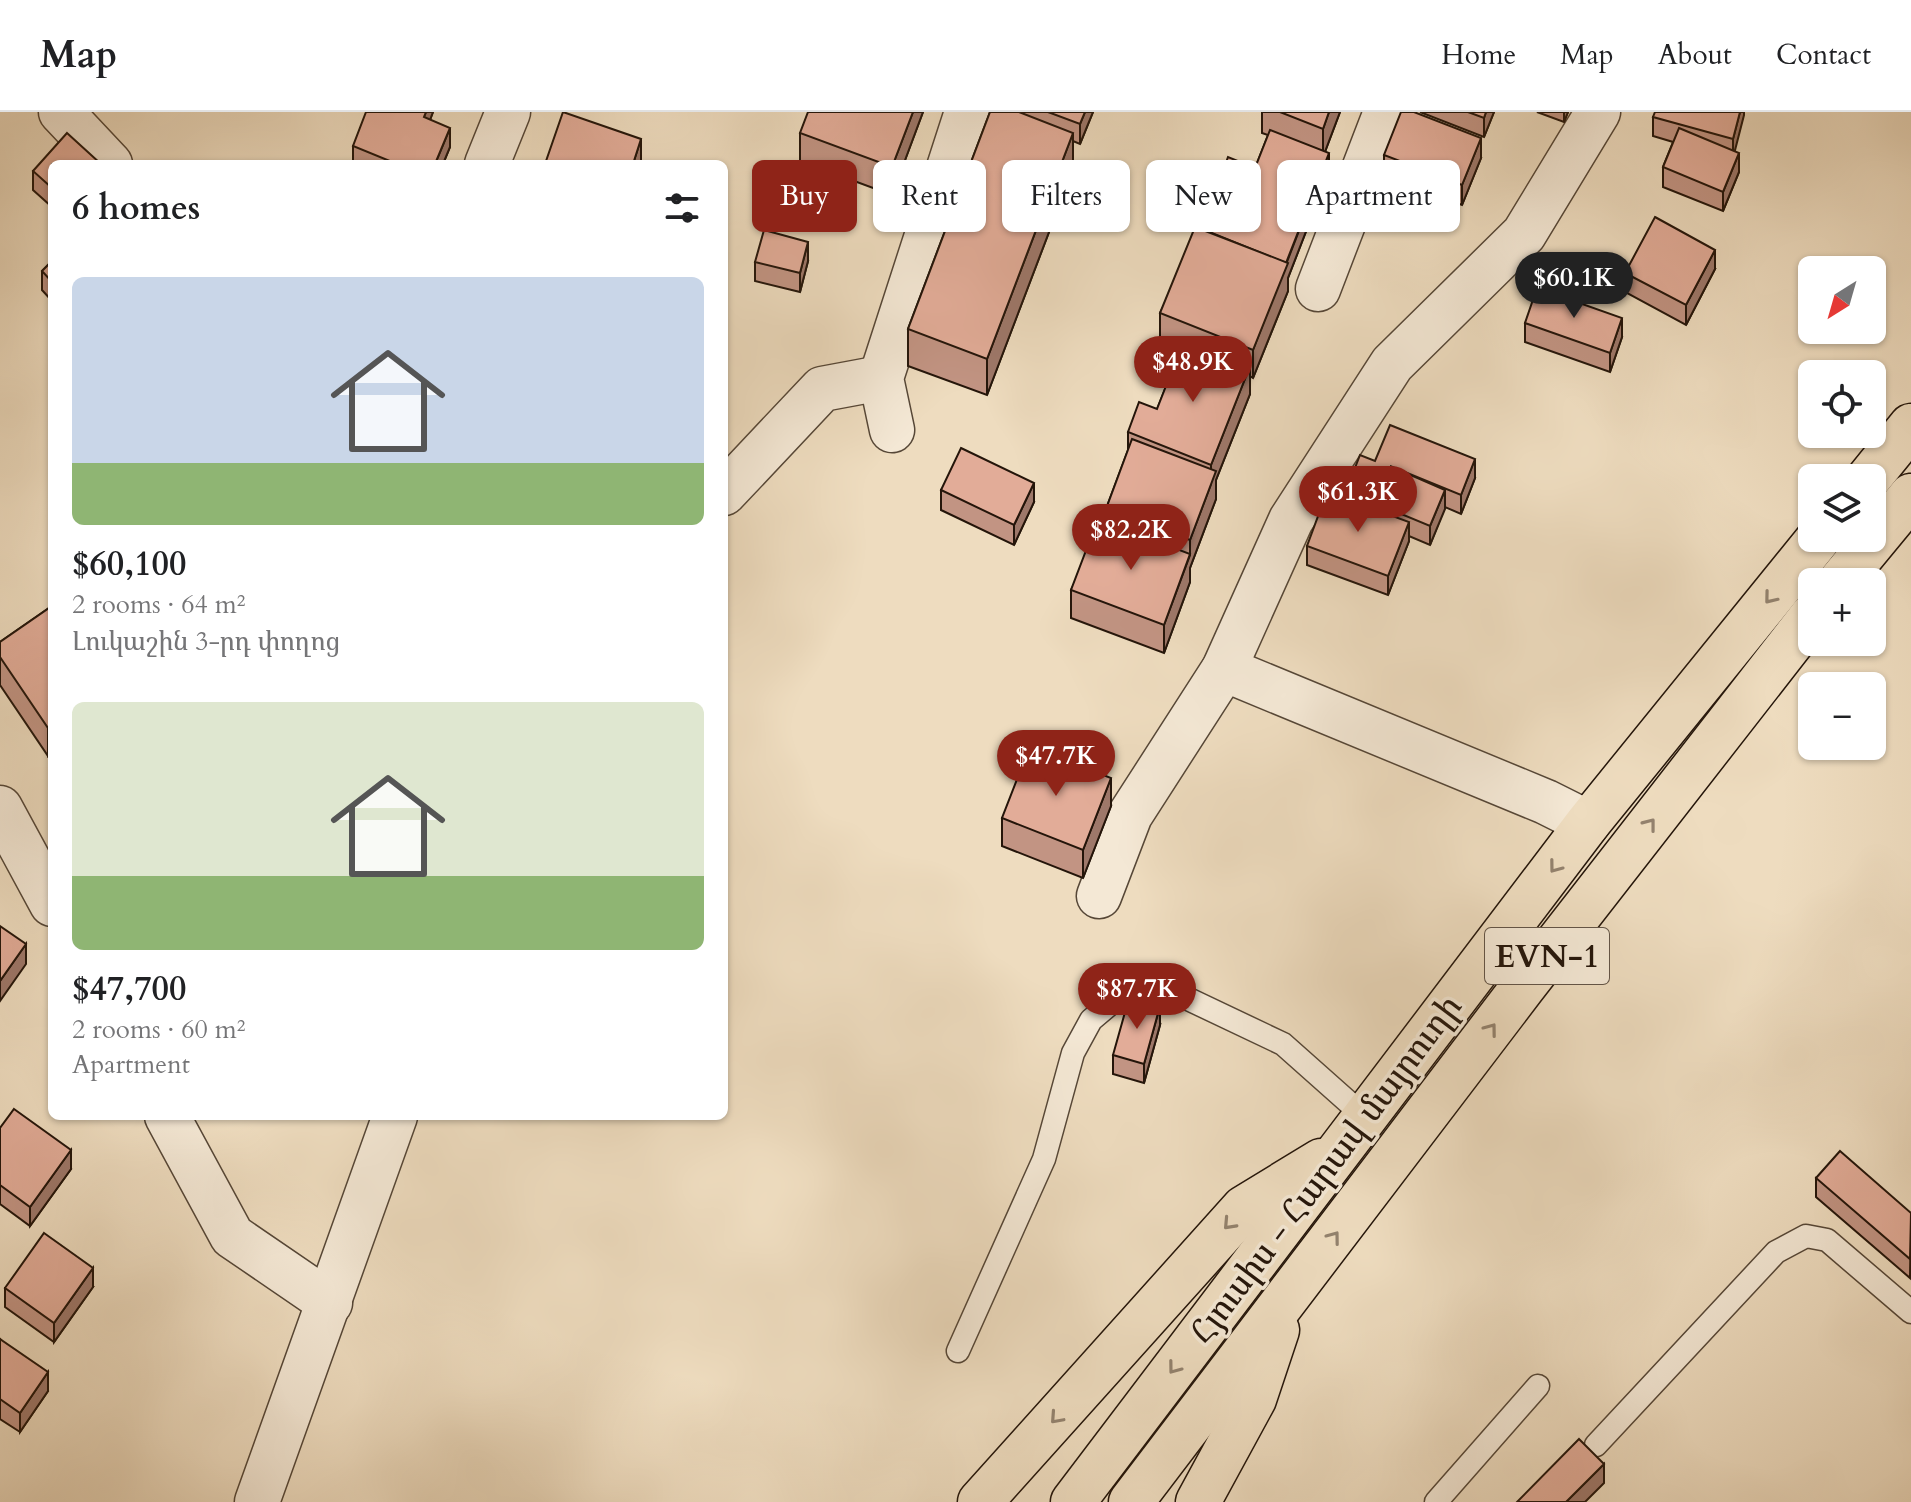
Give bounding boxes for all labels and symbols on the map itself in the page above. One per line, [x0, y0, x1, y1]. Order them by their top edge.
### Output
pin: $60.1K [1509, 252, 1639, 320]
north arrow [1798, 256, 1886, 344]
pin: $48.9K [1128, 336, 1258, 404]
pin: $61.3K [1293, 466, 1423, 534]
pin: $82.2K [1066, 504, 1196, 572]
one-way arrow [1765, 589, 1780, 604]
pin: $47.7K [991, 730, 1121, 798]
one-way arrow [1640, 819, 1655, 833]
one-way arrow [1550, 858, 1564, 872]
road number: EVN-1 [1485, 928, 1609, 984]
pin: $87.7K [1072, 963, 1202, 1031]
street label: Հյուսիս - Հարավ մայրուղի [1179, 986, 1472, 1354]
one-way arrow [1481, 1023, 1496, 1038]
one-way arrow [1224, 1215, 1239, 1229]
one-way arrow [1324, 1231, 1339, 1245]
one-way arrow [1170, 1359, 1184, 1374]
one-way arrow [1051, 1408, 1065, 1423]

